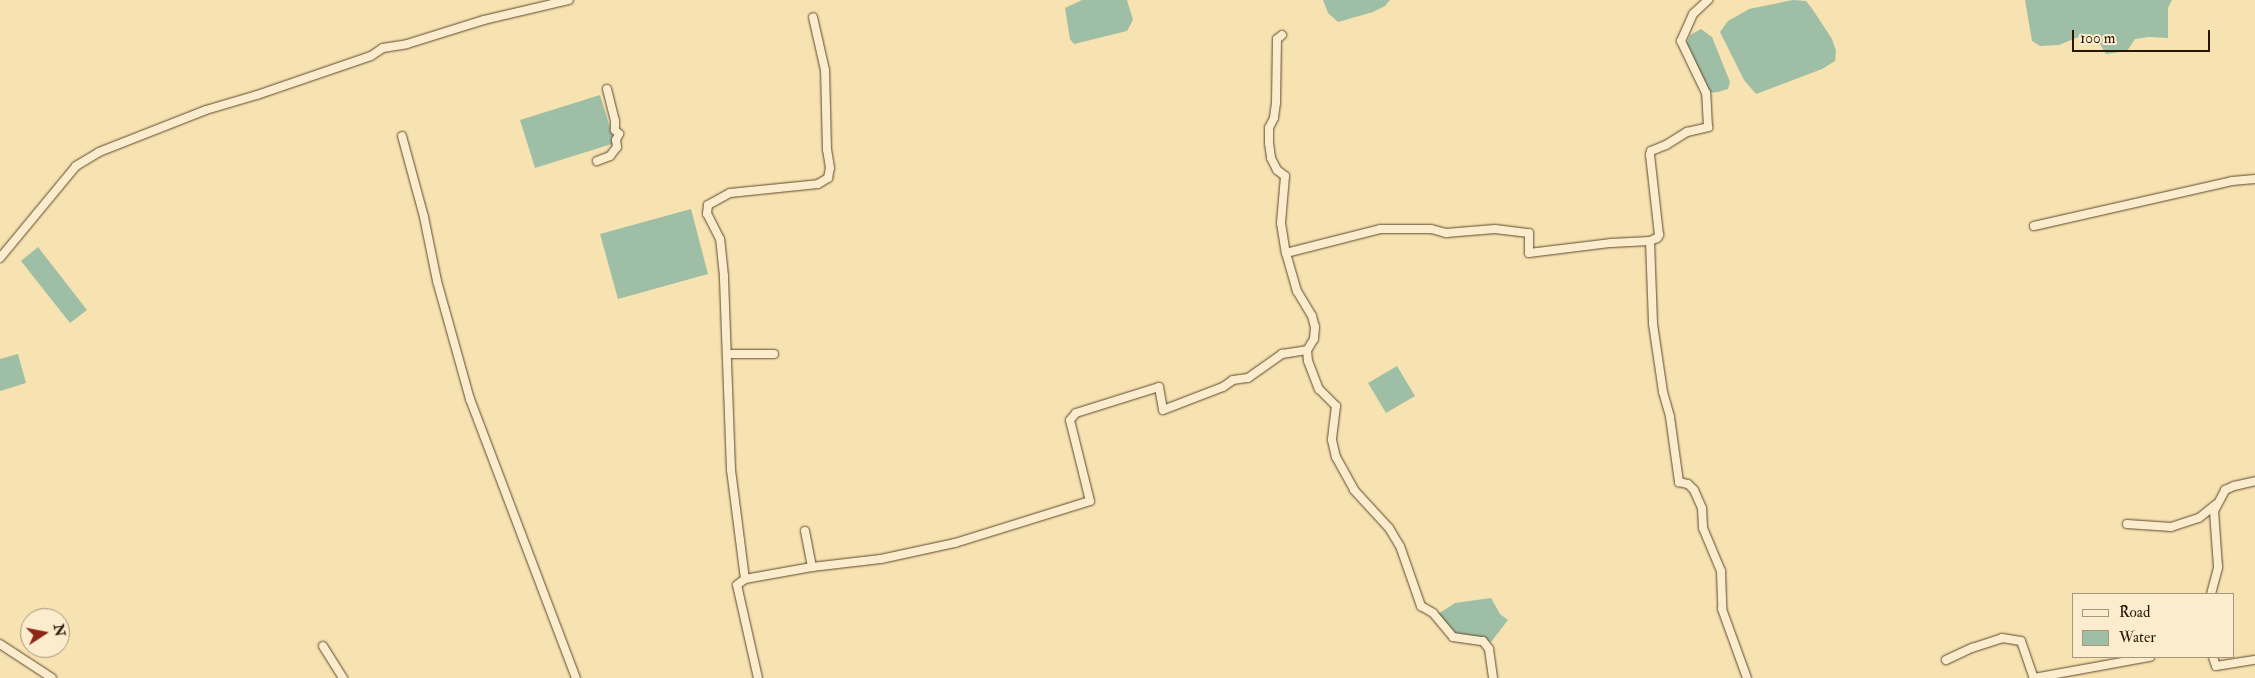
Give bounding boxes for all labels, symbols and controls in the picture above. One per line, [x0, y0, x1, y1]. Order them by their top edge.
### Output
scale bar [2075, 20, 2212, 52]
text: 100 m [2080, 29, 2115, 48]
legend [2072, 593, 2235, 658]
text: Road [2119, 603, 2150, 622]
north arrow [20, 608, 70, 658]
text: N [50, 622, 69, 638]
text: Water [2119, 628, 2156, 647]

